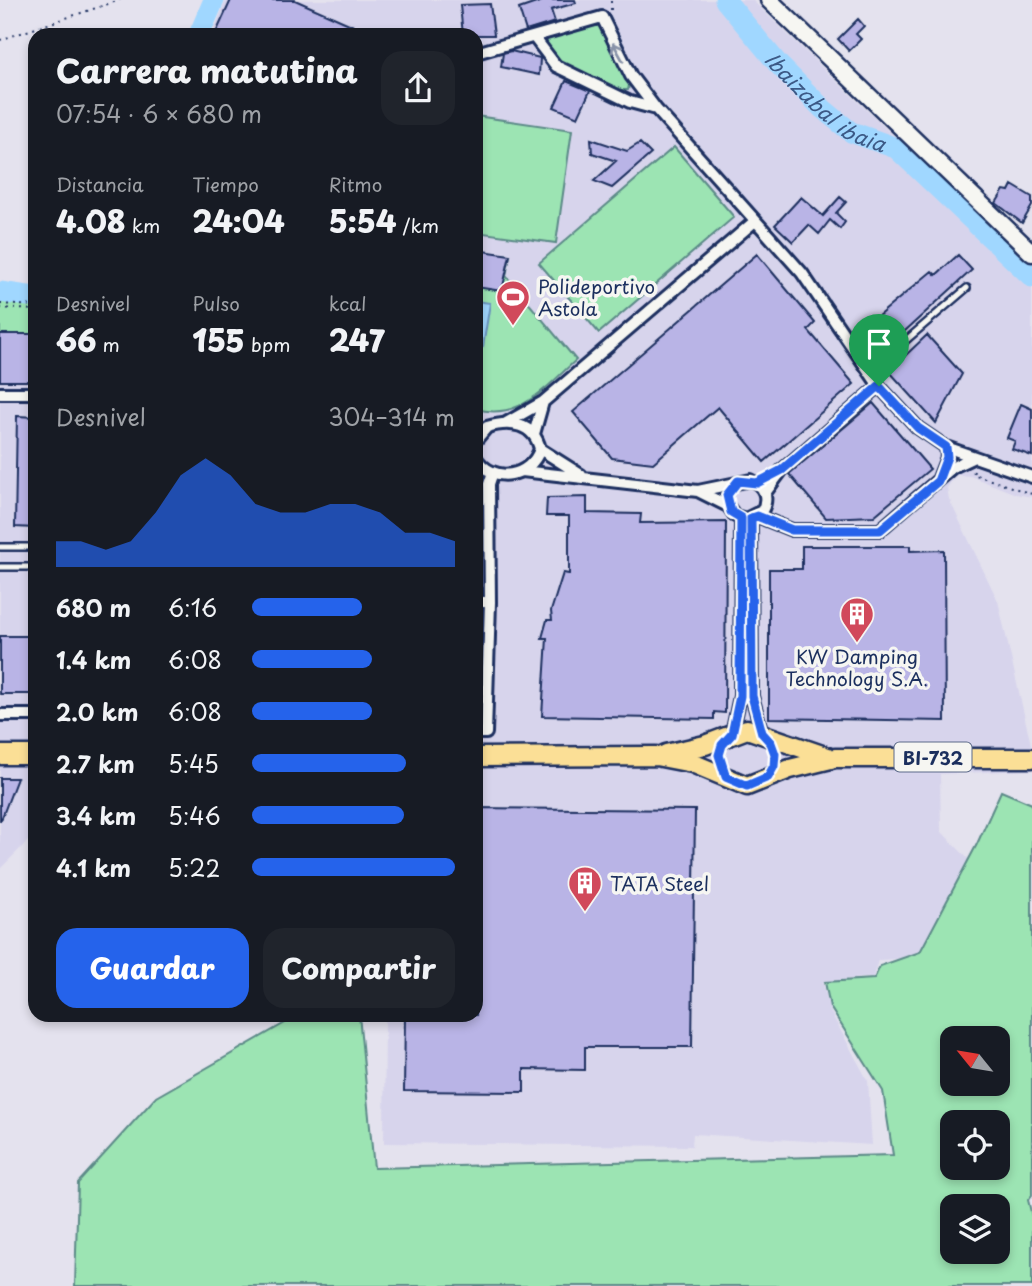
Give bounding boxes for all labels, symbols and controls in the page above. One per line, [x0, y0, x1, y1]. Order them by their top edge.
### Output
one-way arrow [611, 43, 625, 63]
water label: Ibaizabal ibaia [758, 44, 891, 160]
text: Carrera matutina [56, 46, 358, 94]
button: share [381, 51, 455, 125]
text: 07:54 · 6 × 680 m [56, 96, 262, 131]
text: Distancia [56, 170, 144, 198]
text: Tiempo [192, 170, 259, 198]
text: Ritmo [329, 170, 382, 198]
text: 4.08 [56, 198, 126, 243]
text: 24:04 [192, 198, 285, 243]
text: 5:54 [329, 198, 396, 243]
text: km [126, 211, 160, 239]
text: /km [396, 211, 439, 239]
place label: Polideportivo Astola [538, 272, 655, 322]
sports icon: Polideportivo Astola [494, 278, 532, 327]
text: Desnivel [56, 289, 130, 317]
text: Pulso [192, 289, 240, 317]
text: kcal [329, 289, 367, 317]
pin [849, 314, 909, 386]
text: 66 [56, 317, 96, 362]
text: 155 [192, 317, 245, 362]
text: 247 [329, 317, 385, 362]
icon: arrive [860, 325, 898, 363]
text: m [96, 330, 120, 358]
text: bpm [245, 330, 290, 358]
text: Desnivel [56, 399, 146, 434]
text: 304–314 m [328, 399, 455, 434]
text: 680 m [56, 590, 131, 625]
text: 6:16 [168, 590, 217, 625]
building icon: KW Damping Technology S.A. [838, 595, 876, 644]
text: 1.4 km [56, 642, 131, 677]
text: 6:08 [168, 642, 222, 677]
place label: KW Damping Technology S.A. [786, 642, 928, 692]
text: 2.0 km [56, 694, 138, 729]
text: 6:08 [168, 694, 222, 729]
road number: BI-732 [894, 742, 972, 772]
text: 2.7 km [56, 746, 135, 781]
text: 5:45 [168, 746, 219, 781]
text: 3.4 km [56, 798, 136, 833]
text: 5:46 [168, 798, 221, 833]
text: 4.1 km [56, 850, 131, 885]
text: 5:22 [168, 850, 220, 885]
building icon: TATA Steel [566, 864, 604, 913]
place label: TATA Steel [610, 869, 709, 897]
button: Guardar [56, 928, 249, 1008]
button: Compartir [263, 928, 455, 1008]
north arrow [940, 1026, 1010, 1096]
map controls [940, 1026, 1010, 1264]
button: locate [940, 1110, 1010, 1180]
button: layers [940, 1194, 1010, 1264]

